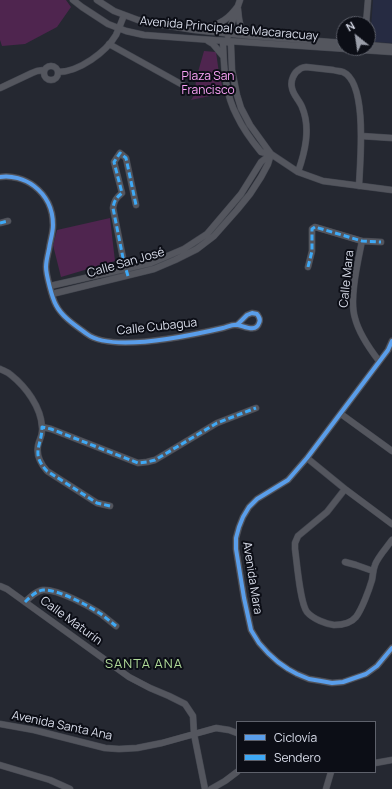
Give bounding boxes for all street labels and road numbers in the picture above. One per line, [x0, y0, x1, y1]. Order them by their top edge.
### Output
street label: Avenida Principal de Macaracuay [139, 14, 319, 44]
street label: Calle San José [86, 245, 166, 281]
street label: Calle Mara [337, 250, 357, 308]
street label: Calle Cubagua [116, 316, 198, 338]
street label: Avenida Mara [239, 541, 265, 615]
street label: Calle Maturín [37, 594, 105, 648]
street label: Avenida Santa Ana [10, 708, 114, 744]

